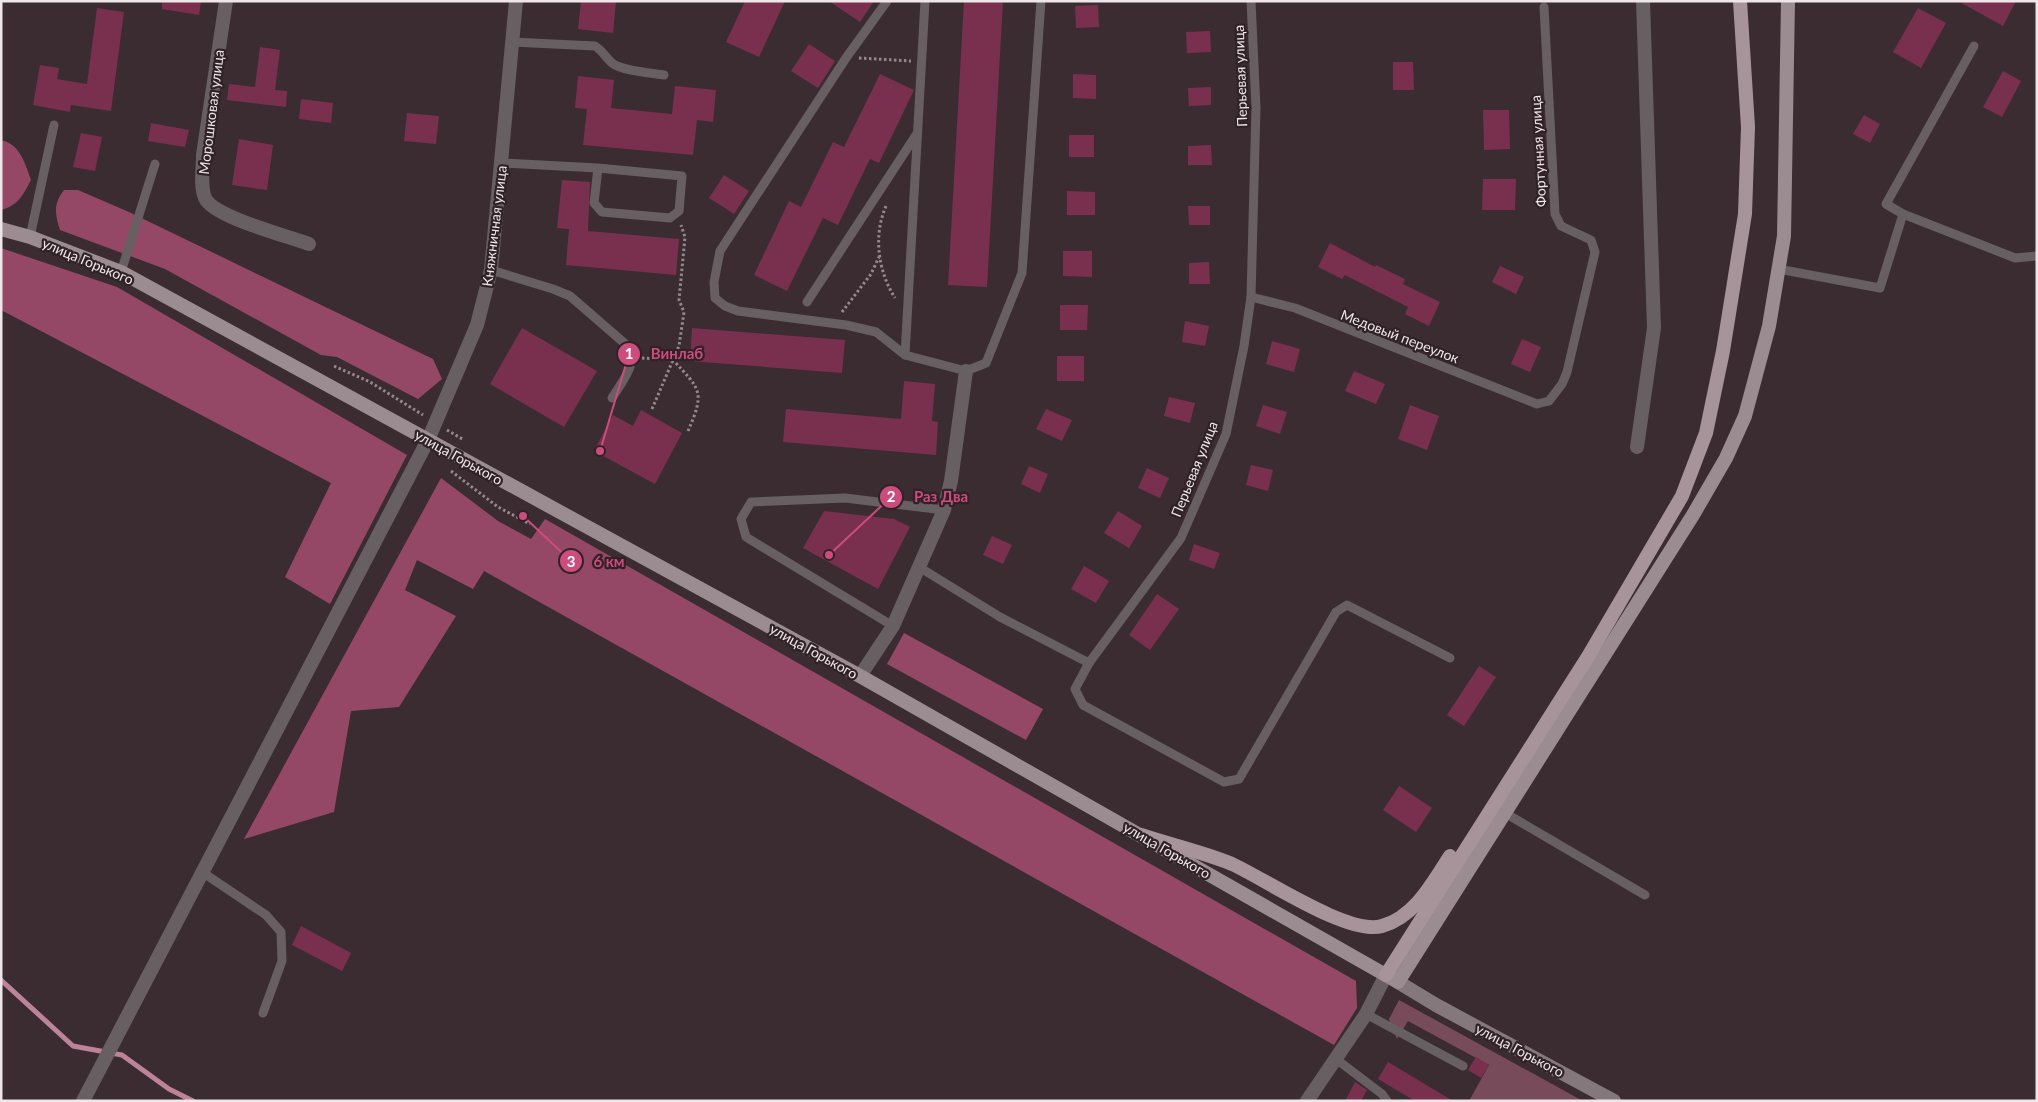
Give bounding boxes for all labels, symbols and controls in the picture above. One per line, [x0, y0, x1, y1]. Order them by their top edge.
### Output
street label: Перьевая улица [1230, 25, 1250, 127]
street label: Морошковая улица [195, 49, 227, 175]
street label: Фортунная улица [1527, 95, 1549, 207]
street label: Княжничная улица [478, 164, 510, 287]
street label: улица Горького [40, 234, 136, 288]
street label: Медовый переулок [1338, 306, 1462, 367]
callout: Винлаб [616, 339, 713, 369]
text: 1 [625, 344, 633, 362]
text: Винлаб [651, 344, 703, 362]
street label: Перьевая улица [1167, 418, 1221, 519]
street label: улица Горького [412, 426, 506, 488]
callout: Раз Два [879, 482, 978, 512]
text: 2 [887, 487, 896, 505]
text: Раз Два [914, 487, 968, 505]
callout: 6 км [558, 546, 634, 576]
text: 3 [567, 552, 575, 570]
text: 6 км [593, 552, 625, 570]
street label: улица Горького [767, 620, 861, 682]
street label: улица Горького [1120, 818, 1214, 882]
street label: улица Горького [1473, 1020, 1567, 1080]

